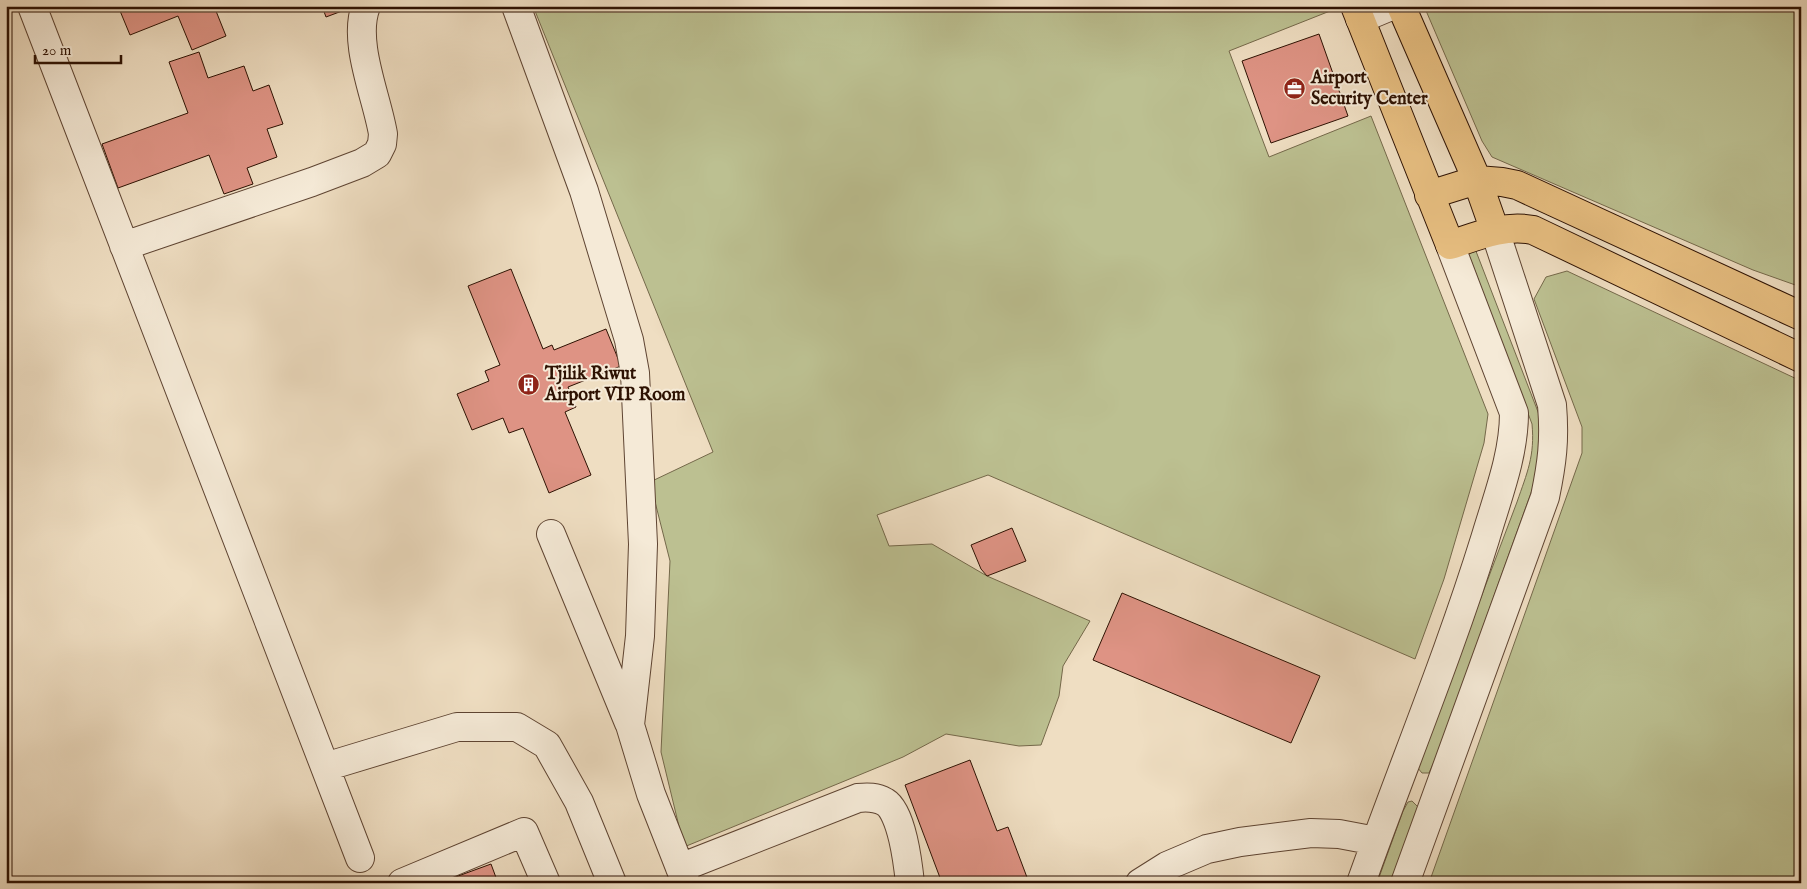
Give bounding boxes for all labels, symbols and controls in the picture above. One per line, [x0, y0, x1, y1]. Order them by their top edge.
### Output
scale bar [35, 32, 121, 64]
text: 20 m [42, 41, 72, 60]
place label: Airport Security Center [1310, 67, 1428, 111]
office icon: Airport Security Center [1283, 76, 1307, 100]
place label: Tjilik Riwut Airport VIP Room [544, 363, 686, 407]
building icon: Tjilik Riwut Airport VIP Room [517, 372, 541, 396]

